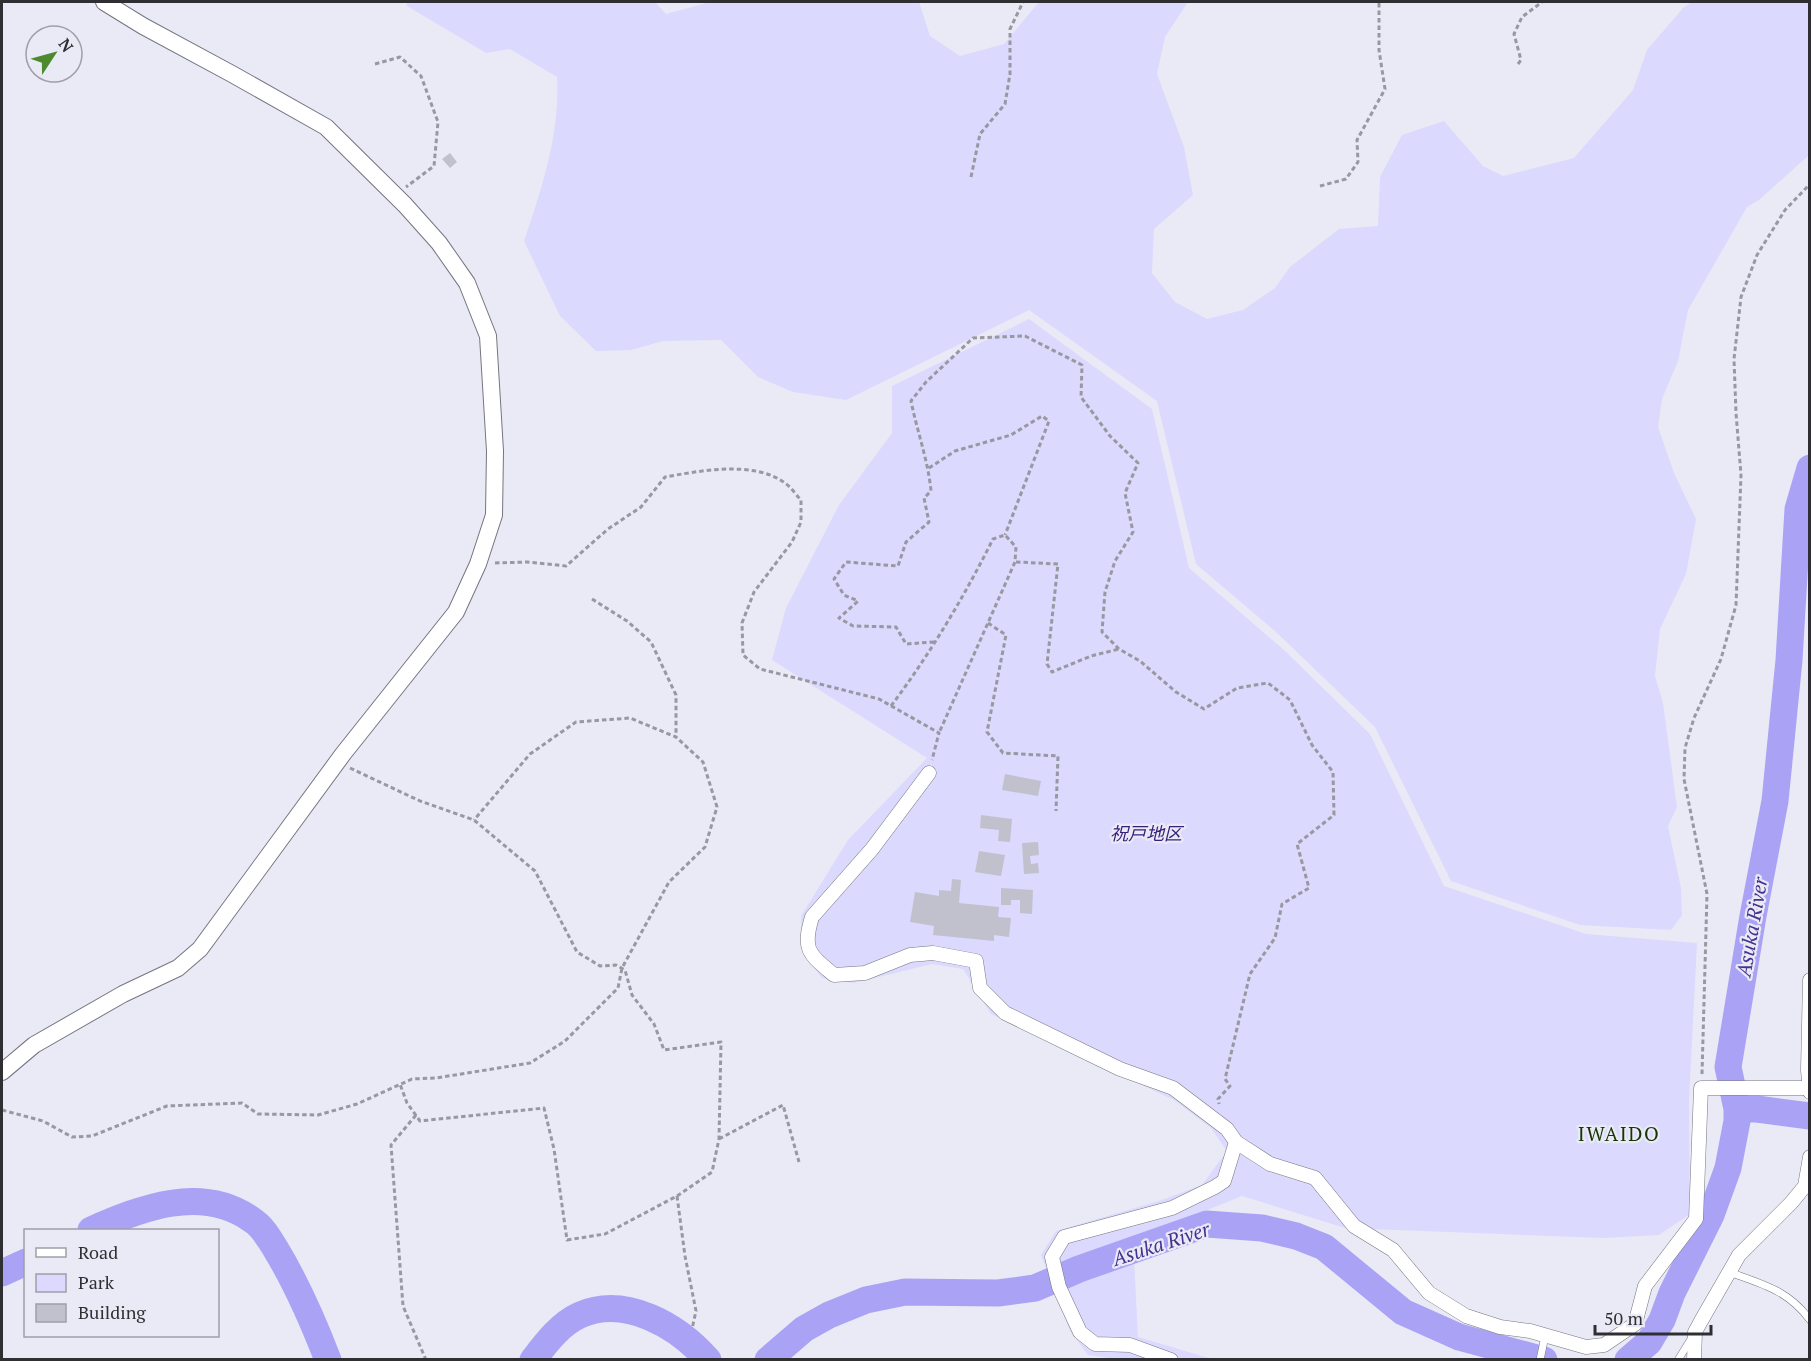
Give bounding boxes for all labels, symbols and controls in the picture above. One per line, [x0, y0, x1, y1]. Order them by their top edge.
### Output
north arrow [24, 24, 84, 84]
text: N [54, 34, 79, 57]
park label: 祝戸地区 [1110, 821, 1185, 845]
water label: Asuka River [1729, 874, 1774, 980]
district label: IWAIDO [1578, 1120, 1660, 1147]
water label: Asuka River [1108, 1215, 1214, 1272]
legend [24, 1229, 219, 1337]
text: Road [78, 1240, 118, 1264]
text: Park [78, 1270, 115, 1294]
scale bar [1595, 1298, 1710, 1336]
text: Building [78, 1300, 146, 1324]
text: 50 m [1604, 1306, 1644, 1330]

